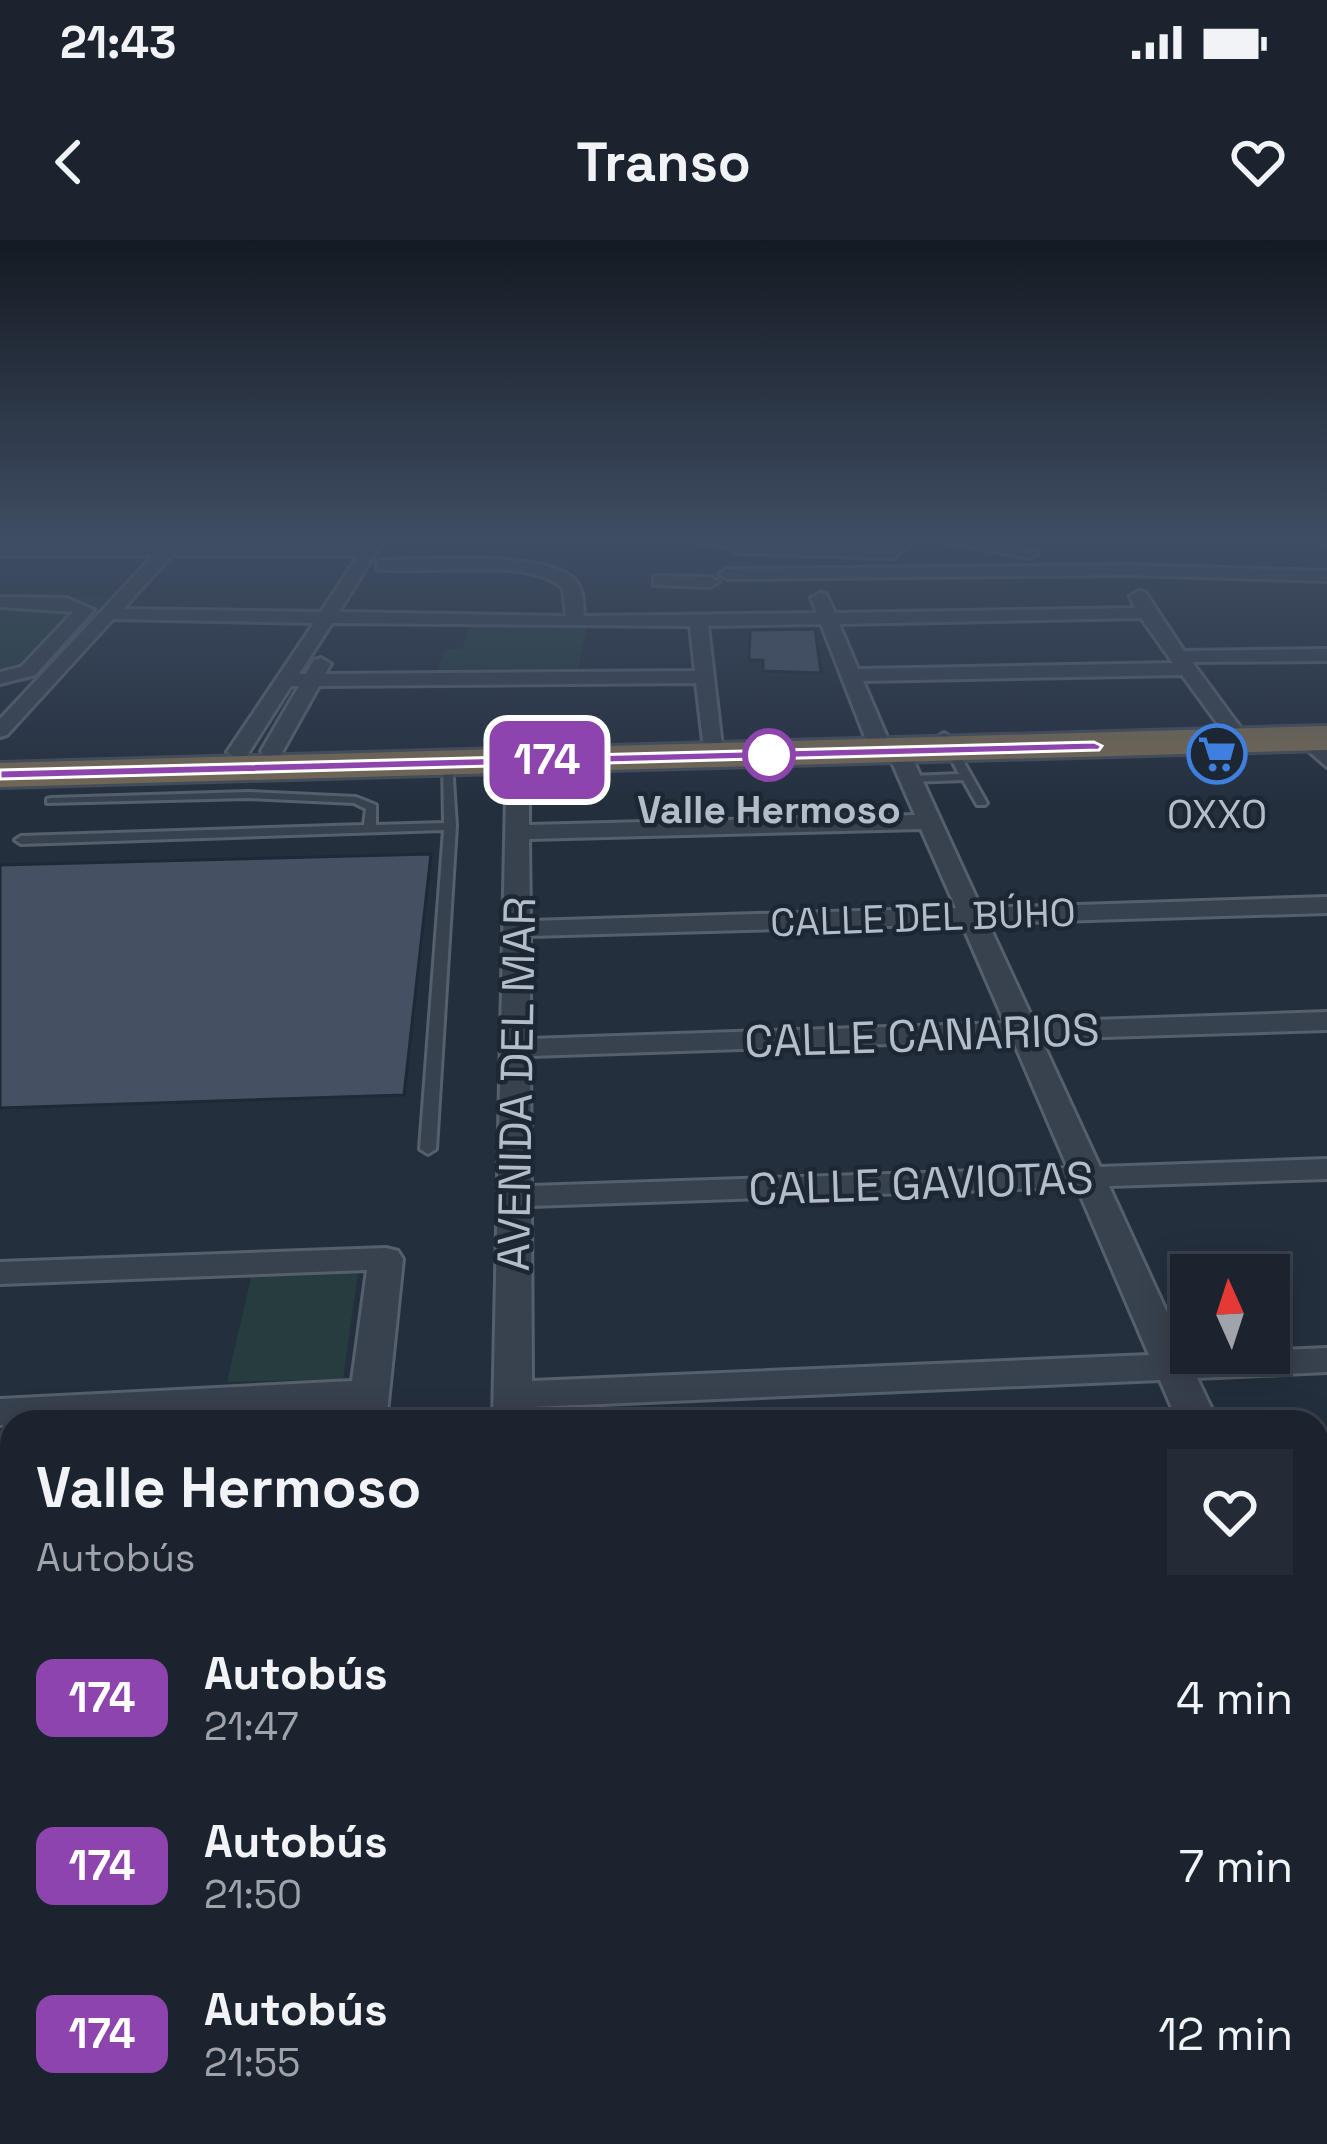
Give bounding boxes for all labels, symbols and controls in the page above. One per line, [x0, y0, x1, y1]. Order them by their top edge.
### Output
text: 21:43 [60, 14, 176, 71]
text: Transo [576, 128, 751, 197]
icon: back [36, 129, 102, 195]
icon: heart [1225, 129, 1291, 195]
line badge: 174 [478, 721, 616, 799]
supermarket icon: OXXO [1186, 723, 1248, 785]
marker: Valle Hermoso [744, 730, 794, 780]
text: 174 [513, 733, 581, 786]
place label: Valle Hermoso [637, 785, 901, 834]
place label: OXXO [1167, 790, 1267, 839]
street label: CALLE DEL BÚHO [770, 888, 1077, 947]
street label: AVENIDA DEL MAR [485, 896, 548, 1272]
street label: CALLE CANARIOS [744, 1001, 1101, 1070]
street label: CALLE GAVIOTAS [748, 1149, 1094, 1218]
north arrow [1170, 1254, 1290, 1374]
map controls [1170, 1254, 1290, 1374]
button: heart [1167, 1449, 1293, 1575]
text: Valle Hermoso [36, 1451, 421, 1524]
text: Autobús [36, 1533, 195, 1582]
text: Autobús [204, 1645, 388, 1702]
text: 4 min [1176, 1670, 1293, 1727]
text: 174 [68, 1671, 136, 1724]
text: 21:47 [204, 1702, 299, 1751]
text: Autobús [204, 1813, 388, 1870]
text: 7 min [1179, 1838, 1293, 1895]
text: 174 [68, 1839, 136, 1892]
text: 21:50 [204, 1870, 302, 1919]
text: Autobús [204, 1981, 388, 2038]
text: 12 min [1158, 2006, 1293, 2063]
text: 174 [68, 2007, 136, 2060]
text: 21:55 [204, 2038, 300, 2087]

